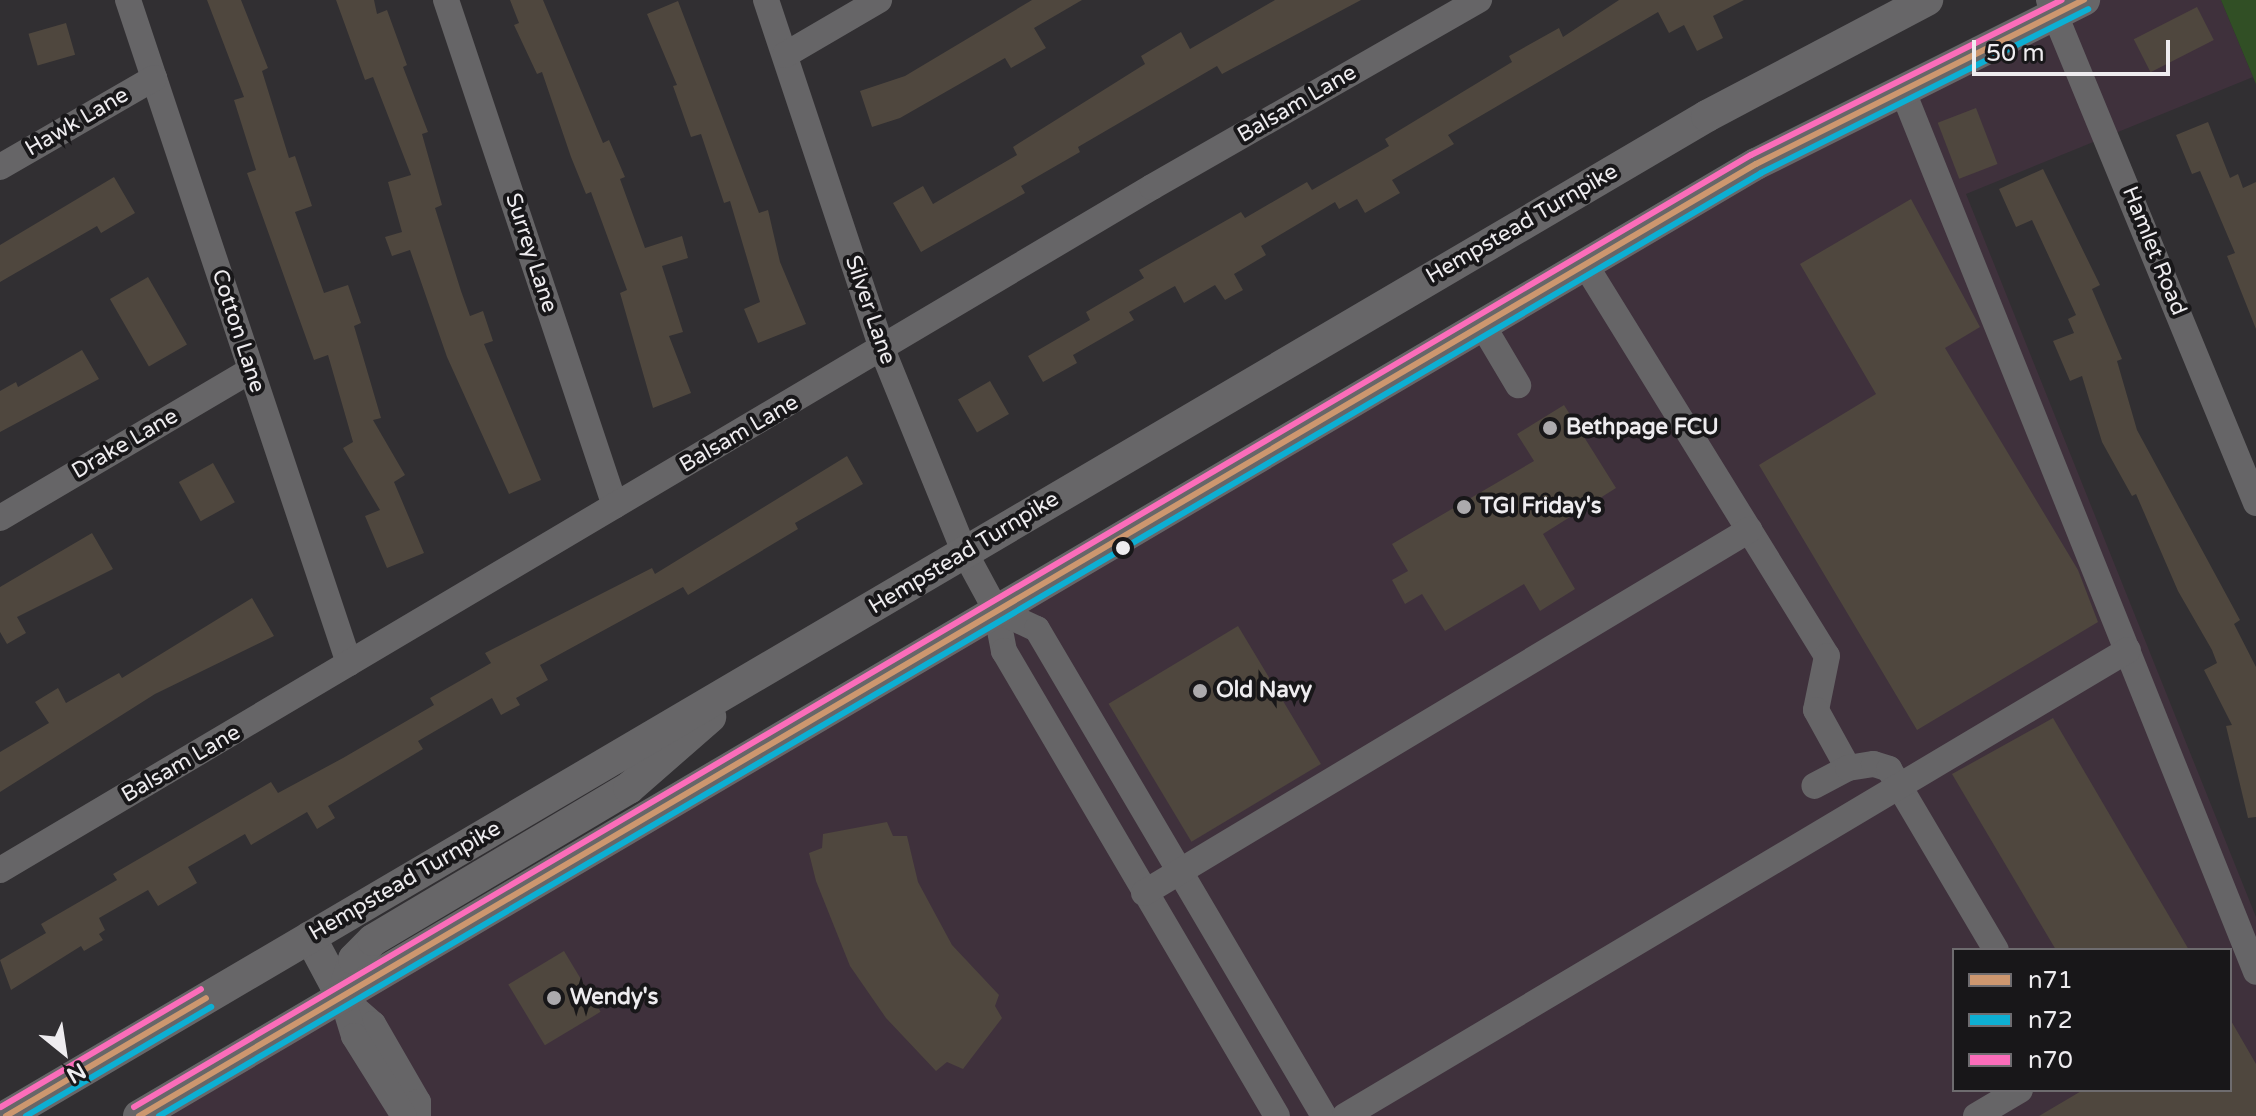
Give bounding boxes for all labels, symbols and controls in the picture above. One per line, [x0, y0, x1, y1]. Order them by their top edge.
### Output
scale bar [1976, 24, 2174, 74]
text: 50 m [1986, 39, 2044, 68]
street label: Balsam Lane [1233, 59, 1361, 149]
street label: Hawk Lane [21, 82, 133, 162]
street label: Hempstead Turnpike [1421, 158, 1623, 290]
street label: Hamlet Road [2116, 183, 2192, 319]
street label: Surrey Lane [499, 190, 563, 316]
street label: Silver Lane [839, 252, 901, 368]
street label: Cotton Lane [206, 266, 270, 396]
street label: Balsam Lane [675, 389, 803, 479]
street label: Drake Lane [67, 403, 183, 485]
place label: Bethpage FCU [1566, 415, 1719, 441]
marker: Bethpage FCU [1541, 419, 1559, 437]
street label: Hempstead Turnpike [864, 486, 1064, 620]
place label: TGI Friday's [1480, 494, 1602, 520]
marker: TGI Friday's [1455, 498, 1473, 516]
unlabelled marker [1115, 540, 1131, 556]
place label: Old Navy [1216, 678, 1312, 704]
marker: Old Navy [1191, 682, 1209, 700]
street label: Balsam Lane [117, 719, 245, 809]
street label: Hempstead Turnpike [304, 815, 506, 947]
legend [1952, 948, 2232, 1092]
text: n71 [2028, 966, 2073, 995]
place label: Wendy's [570, 985, 658, 1011]
marker: Wendy's [545, 989, 563, 1007]
text: n72 [2028, 1006, 2073, 1035]
north arrow [24, 1012, 104, 1092]
text: n70 [2028, 1046, 2073, 1075]
text: N [62, 1057, 90, 1088]

